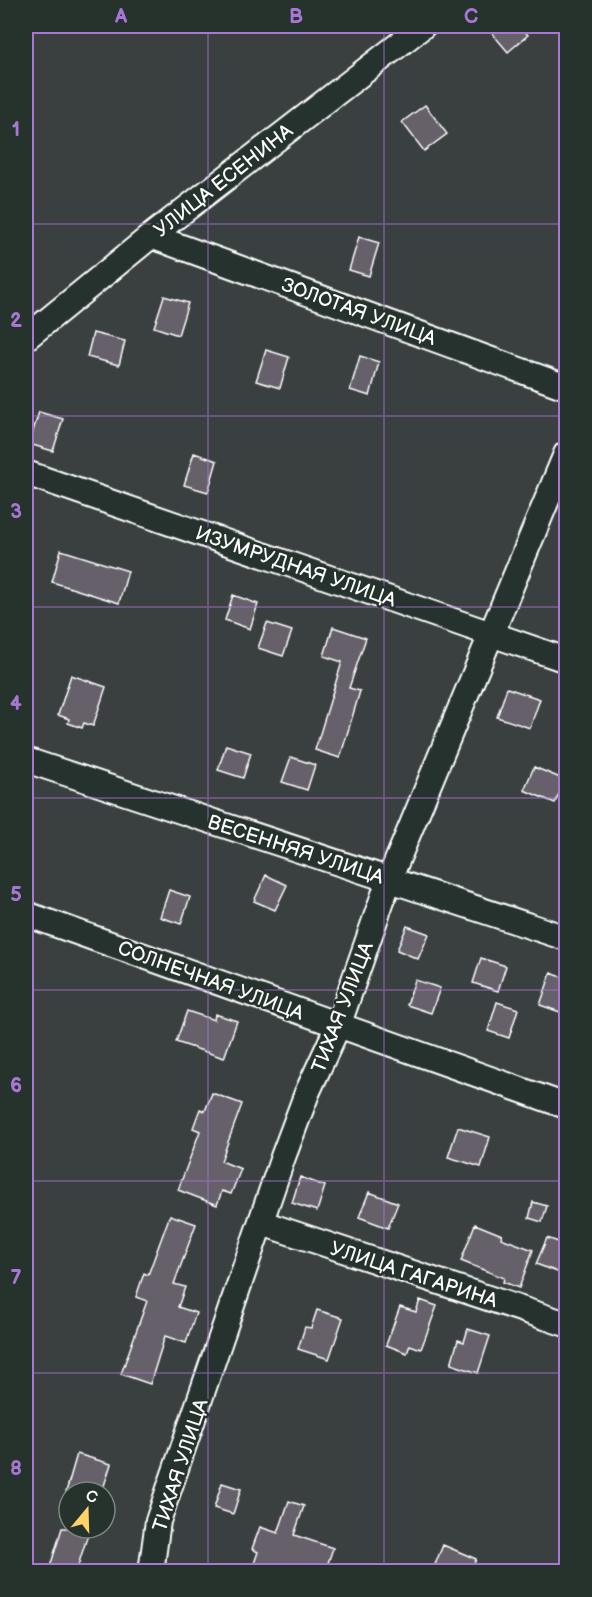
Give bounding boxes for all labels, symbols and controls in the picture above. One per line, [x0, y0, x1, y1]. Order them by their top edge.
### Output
text: A [114, 5, 128, 29]
text: B [289, 5, 303, 29]
text: C [464, 5, 478, 29]
text: 1 [12, 118, 20, 142]
street label: УЛИЦА ЕСЕНИНА [149, 119, 299, 242]
street label: ЗОЛОТАЯ УЛИЦА [278, 273, 440, 351]
text: 2 [10, 309, 22, 333]
text: 3 [10, 500, 22, 524]
street label: ИЗУМРУДНАЯ УЛИЦА [192, 521, 400, 613]
text: 4 [10, 692, 22, 716]
street label: ВЕСЕННЯЯ УЛИЦА [205, 810, 387, 890]
text: 5 [10, 883, 22, 907]
street label: СОЛНЕЧНАЯ УЛИЦА [115, 936, 308, 1026]
street label: ТИХАЯ УЛИЦА [307, 938, 379, 1076]
text: 6 [10, 1074, 22, 1098]
street label: УЛИЦА ГАГАРИНА [327, 1237, 501, 1314]
text: 7 [10, 1266, 22, 1290]
street label: ТИХАЯ УЛИЦА [148, 1395, 214, 1535]
text: 8 [10, 1457, 22, 1481]
north arrow [57, 1480, 117, 1540]
text: С [83, 1486, 100, 1508]

